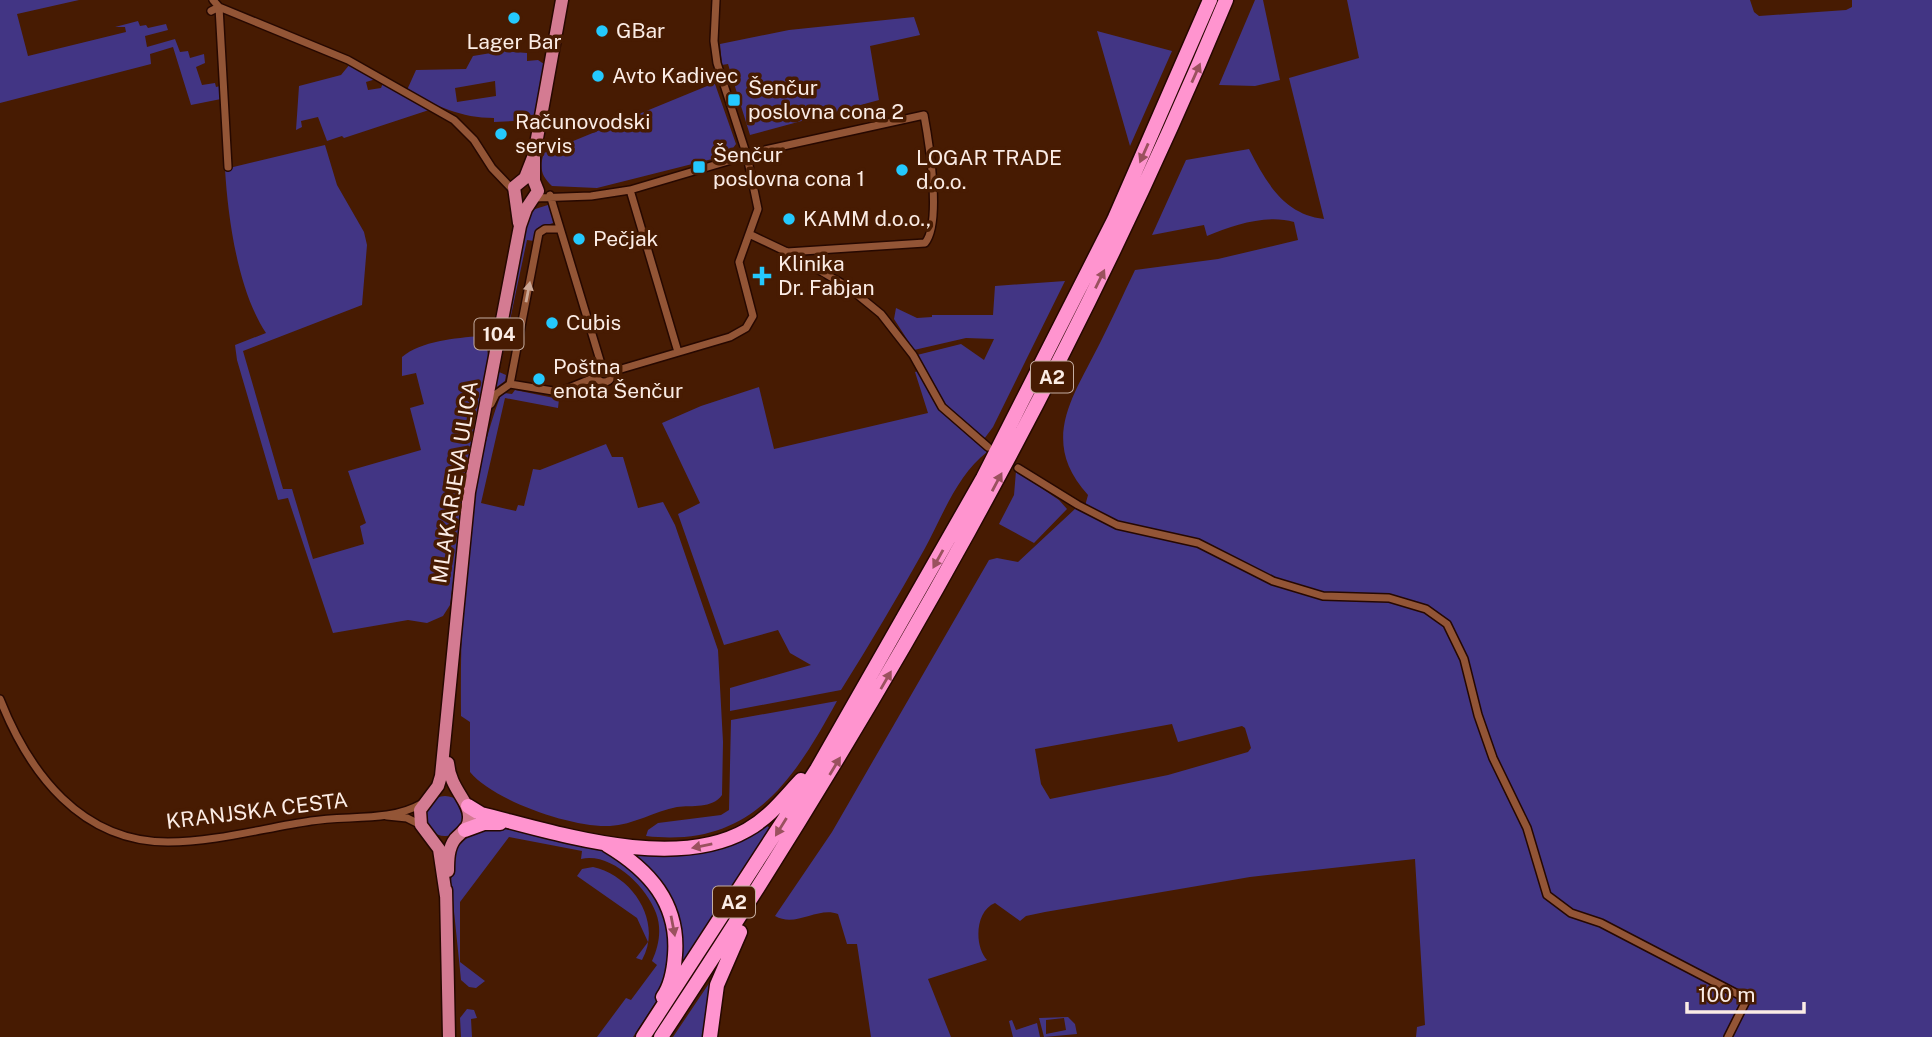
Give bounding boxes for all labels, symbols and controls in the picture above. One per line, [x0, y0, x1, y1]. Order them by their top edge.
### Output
marker: Lager Bar [506, 10, 522, 26]
place label: GBar [616, 18, 665, 43]
marker: GBar [594, 23, 610, 39]
place label: Lager Bar [466, 29, 562, 54]
place label: Avto Kadivec [612, 63, 738, 88]
one-way arrow [1190, 63, 1202, 83]
marker: Avto Kadivec [590, 68, 606, 84]
place label: Šenčur poslovna cona 2 [748, 75, 904, 124]
marker: Šenčur poslovna cona 2 [726, 92, 742, 108]
place label: Računovodski servis [515, 109, 651, 158]
marker: Računovodski servis [493, 126, 509, 142]
place label: Šenčur poslovna cona 1 [713, 142, 865, 191]
one-way arrow [1138, 142, 1149, 163]
place label: LOGAR TRADE d.o.o. [916, 145, 1062, 194]
marker: Šenčur poslovna cona 1 [691, 159, 707, 175]
marker: LOGAR TRADE d.o.o. [894, 162, 910, 178]
place label: KAMM d.o.o., [803, 206, 931, 231]
marker: KAMM d.o.o., [781, 211, 797, 227]
place label: Pečjak [593, 226, 659, 251]
marker: Pečjak [571, 231, 587, 247]
place label: Klinika Dr. Fabjan [778, 251, 875, 300]
marker: Klinika Dr. Fabjan [752, 266, 772, 286]
one-way arrow [1094, 269, 1106, 289]
one-way arrow [522, 281, 533, 303]
place label: Cubis [566, 310, 621, 335]
marker: Cubis [544, 315, 560, 331]
road number: 104 [475, 318, 524, 350]
place label: Poštna enota Šenčur [553, 354, 683, 403]
road number: A2 [1031, 362, 1073, 392]
marker: Poštna enota Šenčur [531, 371, 547, 387]
street label: MLAKARJEVA ULICA [426, 379, 483, 585]
one-way arrow [991, 472, 1002, 492]
one-way arrow [932, 549, 944, 568]
one-way arrow [879, 671, 892, 690]
one-way arrow [828, 757, 841, 776]
street label: KRANJSKA CESTA [165, 787, 349, 834]
one-way arrow [774, 817, 787, 837]
one-way arrow [691, 841, 713, 852]
road number: A2 [713, 887, 755, 918]
one-way arrow [668, 915, 679, 937]
scale bar [1687, 970, 1804, 1014]
text: 100 m [1698, 982, 1755, 1007]

